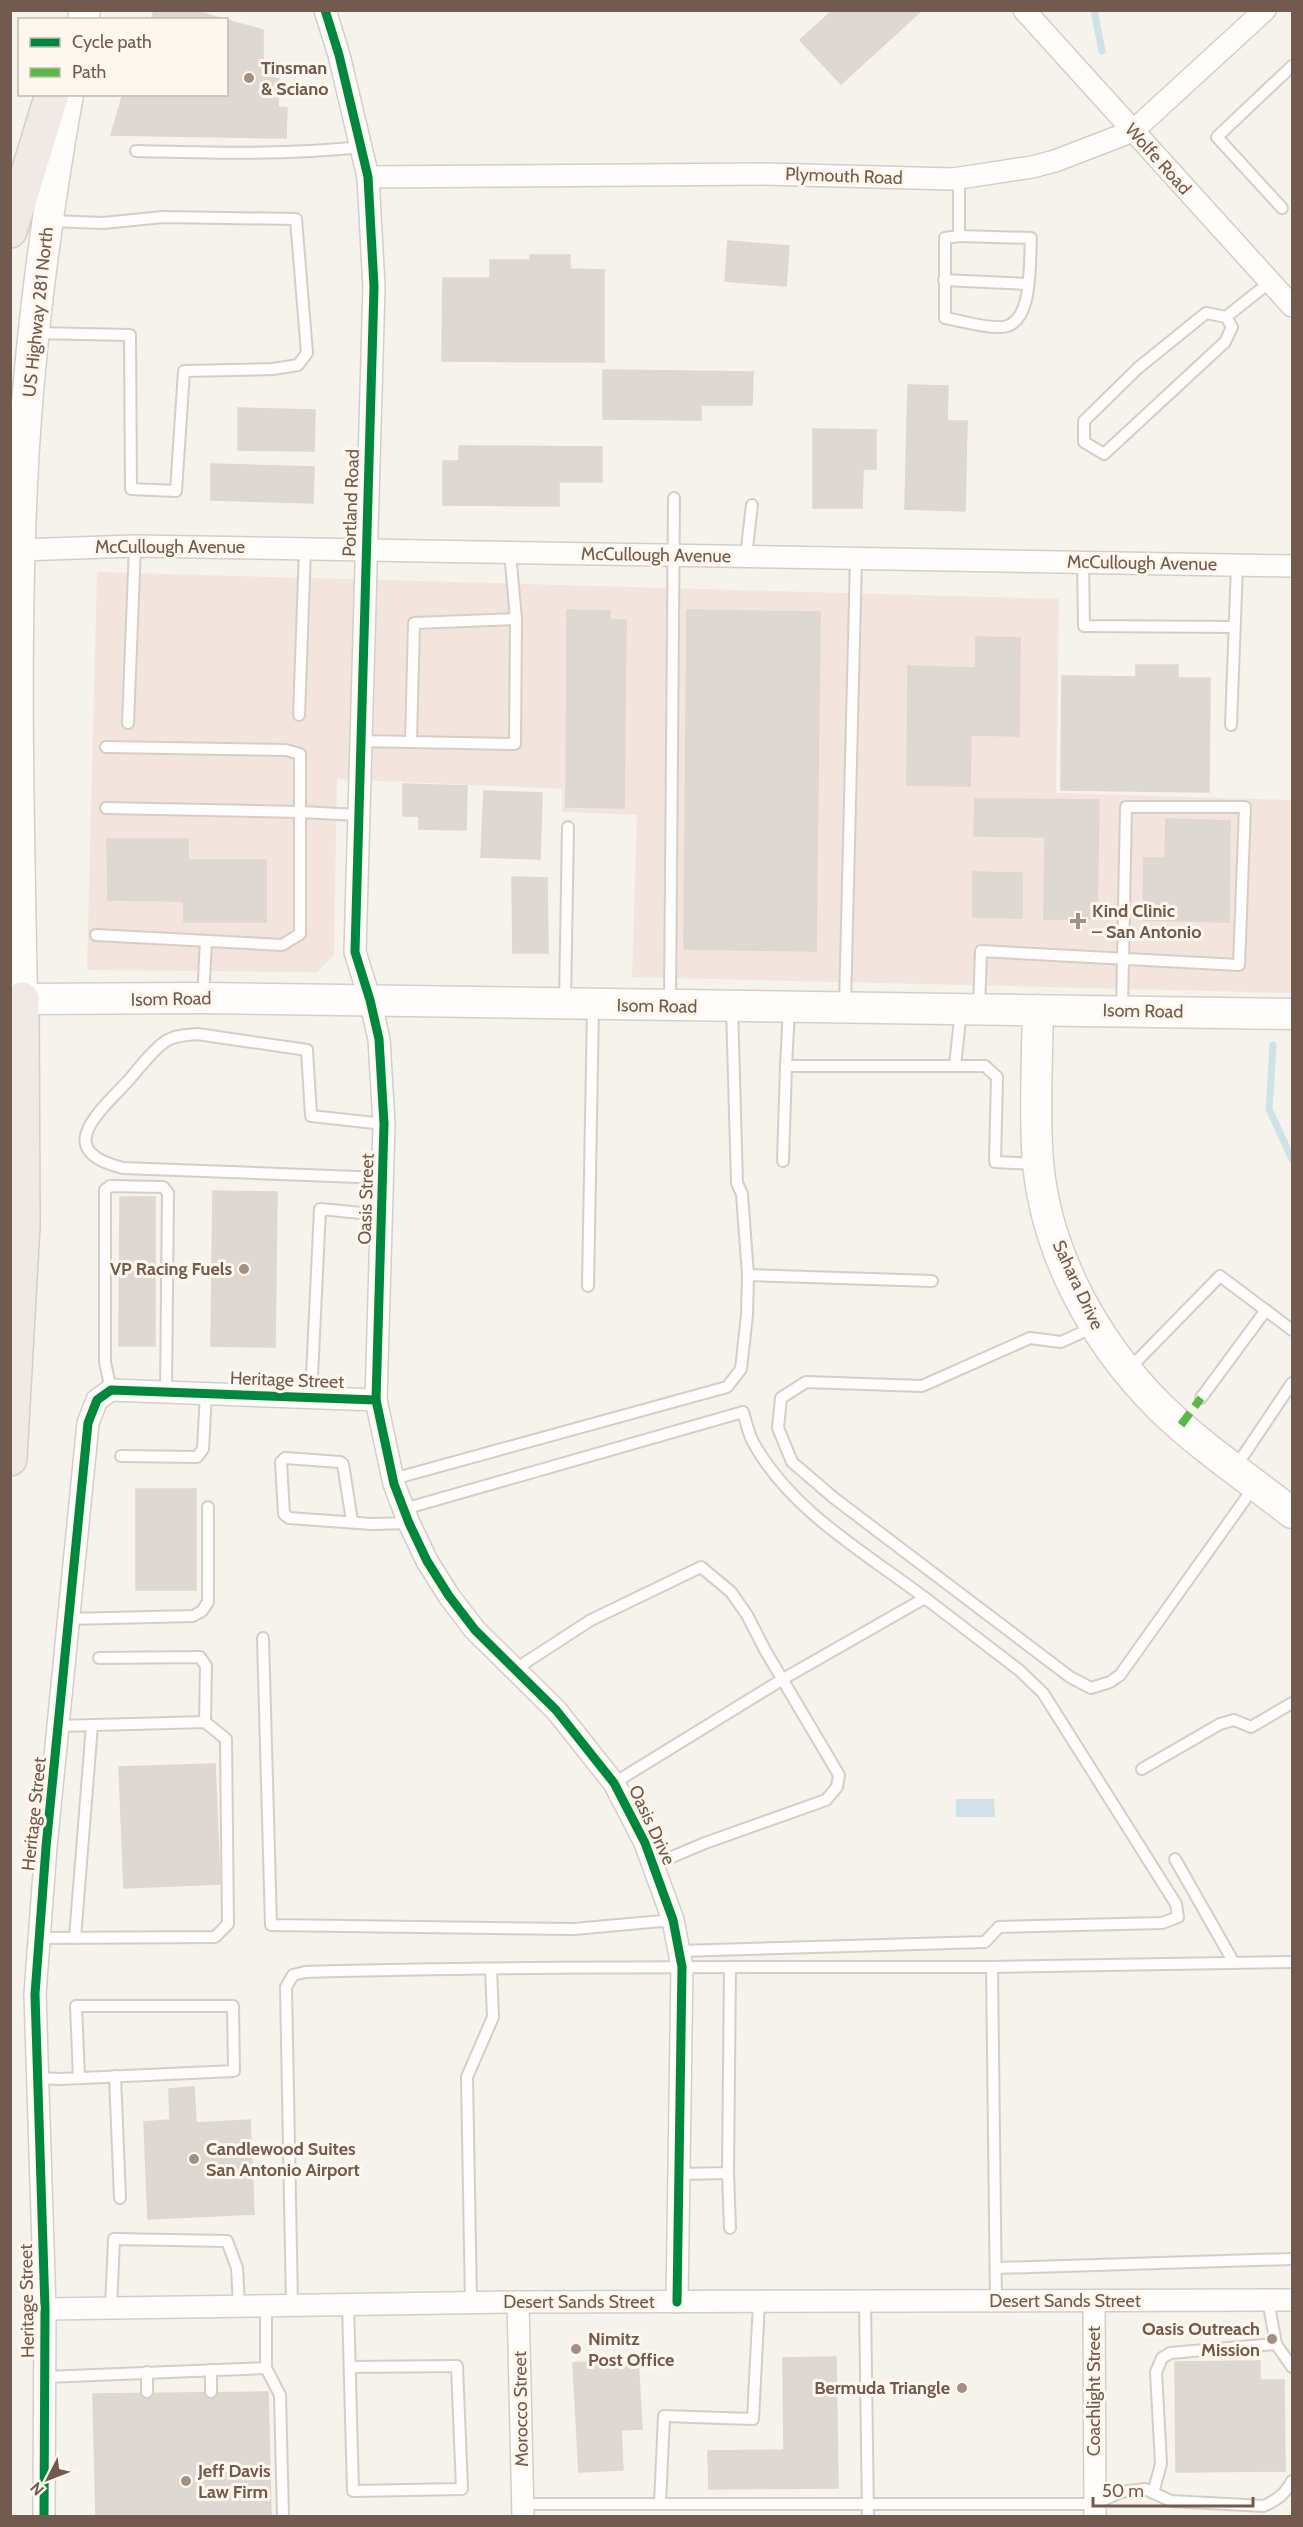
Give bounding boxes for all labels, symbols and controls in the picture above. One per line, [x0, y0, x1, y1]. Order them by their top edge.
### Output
legend [18, 18, 228, 96]
text: Cycle path [72, 31, 152, 53]
place label: Tinsman & Sciano [261, 57, 328, 100]
text: Path [72, 61, 106, 83]
marker: Tinsman & Sciano [242, 71, 256, 85]
street label: Wolfe Road [1120, 119, 1196, 199]
street label: Plymouth Road [785, 163, 903, 189]
street label: US Highway 281 North [18, 226, 58, 398]
street label: Portland Road [338, 449, 364, 557]
street label: McCullough Avenue [95, 536, 245, 558]
street label: McCullough Avenue [581, 543, 731, 567]
street label: McCullough Avenue [1067, 551, 1217, 575]
place label: Kind Clinic – San Antonio [1092, 900, 1201, 943]
marker: Kind Clinic – San Antonio [1069, 912, 1087, 930]
street label: Isom Road [130, 987, 212, 1011]
street label: Isom Road [616, 994, 698, 1018]
street label: Isom Road [1102, 999, 1184, 1023]
street label: Oasis Street [353, 1153, 379, 1245]
street label: Sahara Drive [1048, 1237, 1108, 1333]
place label: VP Racing Fuels [110, 1258, 232, 1280]
marker: VP Racing Fuels [237, 1262, 251, 1276]
street label: Heritage Street [229, 1367, 345, 1393]
street label: Heritage Street [17, 1756, 51, 1872]
street label: Oasis Drive [624, 1782, 680, 1868]
place label: Candlewood Suites San Antonio Airport [206, 2138, 360, 2181]
marker: Candlewood Suites San Antonio Airport [187, 2152, 201, 2166]
street label: Heritage Street [15, 2244, 39, 2358]
street label: Desert Sands Street [989, 2290, 1141, 2312]
street label: Desert Sands Street [503, 2291, 655, 2313]
place label: Oasis Outreach Mission [1142, 2318, 1260, 2361]
street label: Coachlight Street [1083, 2326, 1105, 2456]
place label: Nimitz Post Office [588, 2328, 674, 2371]
marker: Oasis Outreach Mission [1265, 2332, 1279, 2346]
marker: Nimitz Post Office [569, 2342, 583, 2356]
street label: Morocco Street [509, 2351, 533, 2467]
place label: Bermuda Triangle [814, 2377, 950, 2399]
marker: Bermuda Triangle [955, 2381, 969, 2395]
north arrow [18, 2449, 78, 2509]
place label: Jeff Davis Law Firm [197, 2460, 271, 2503]
scale bar [1093, 2470, 1254, 2508]
marker: Jeff Davis Law Firm [179, 2474, 193, 2488]
text: N [26, 2478, 48, 2499]
text: 50 m [1102, 2480, 1144, 2502]

